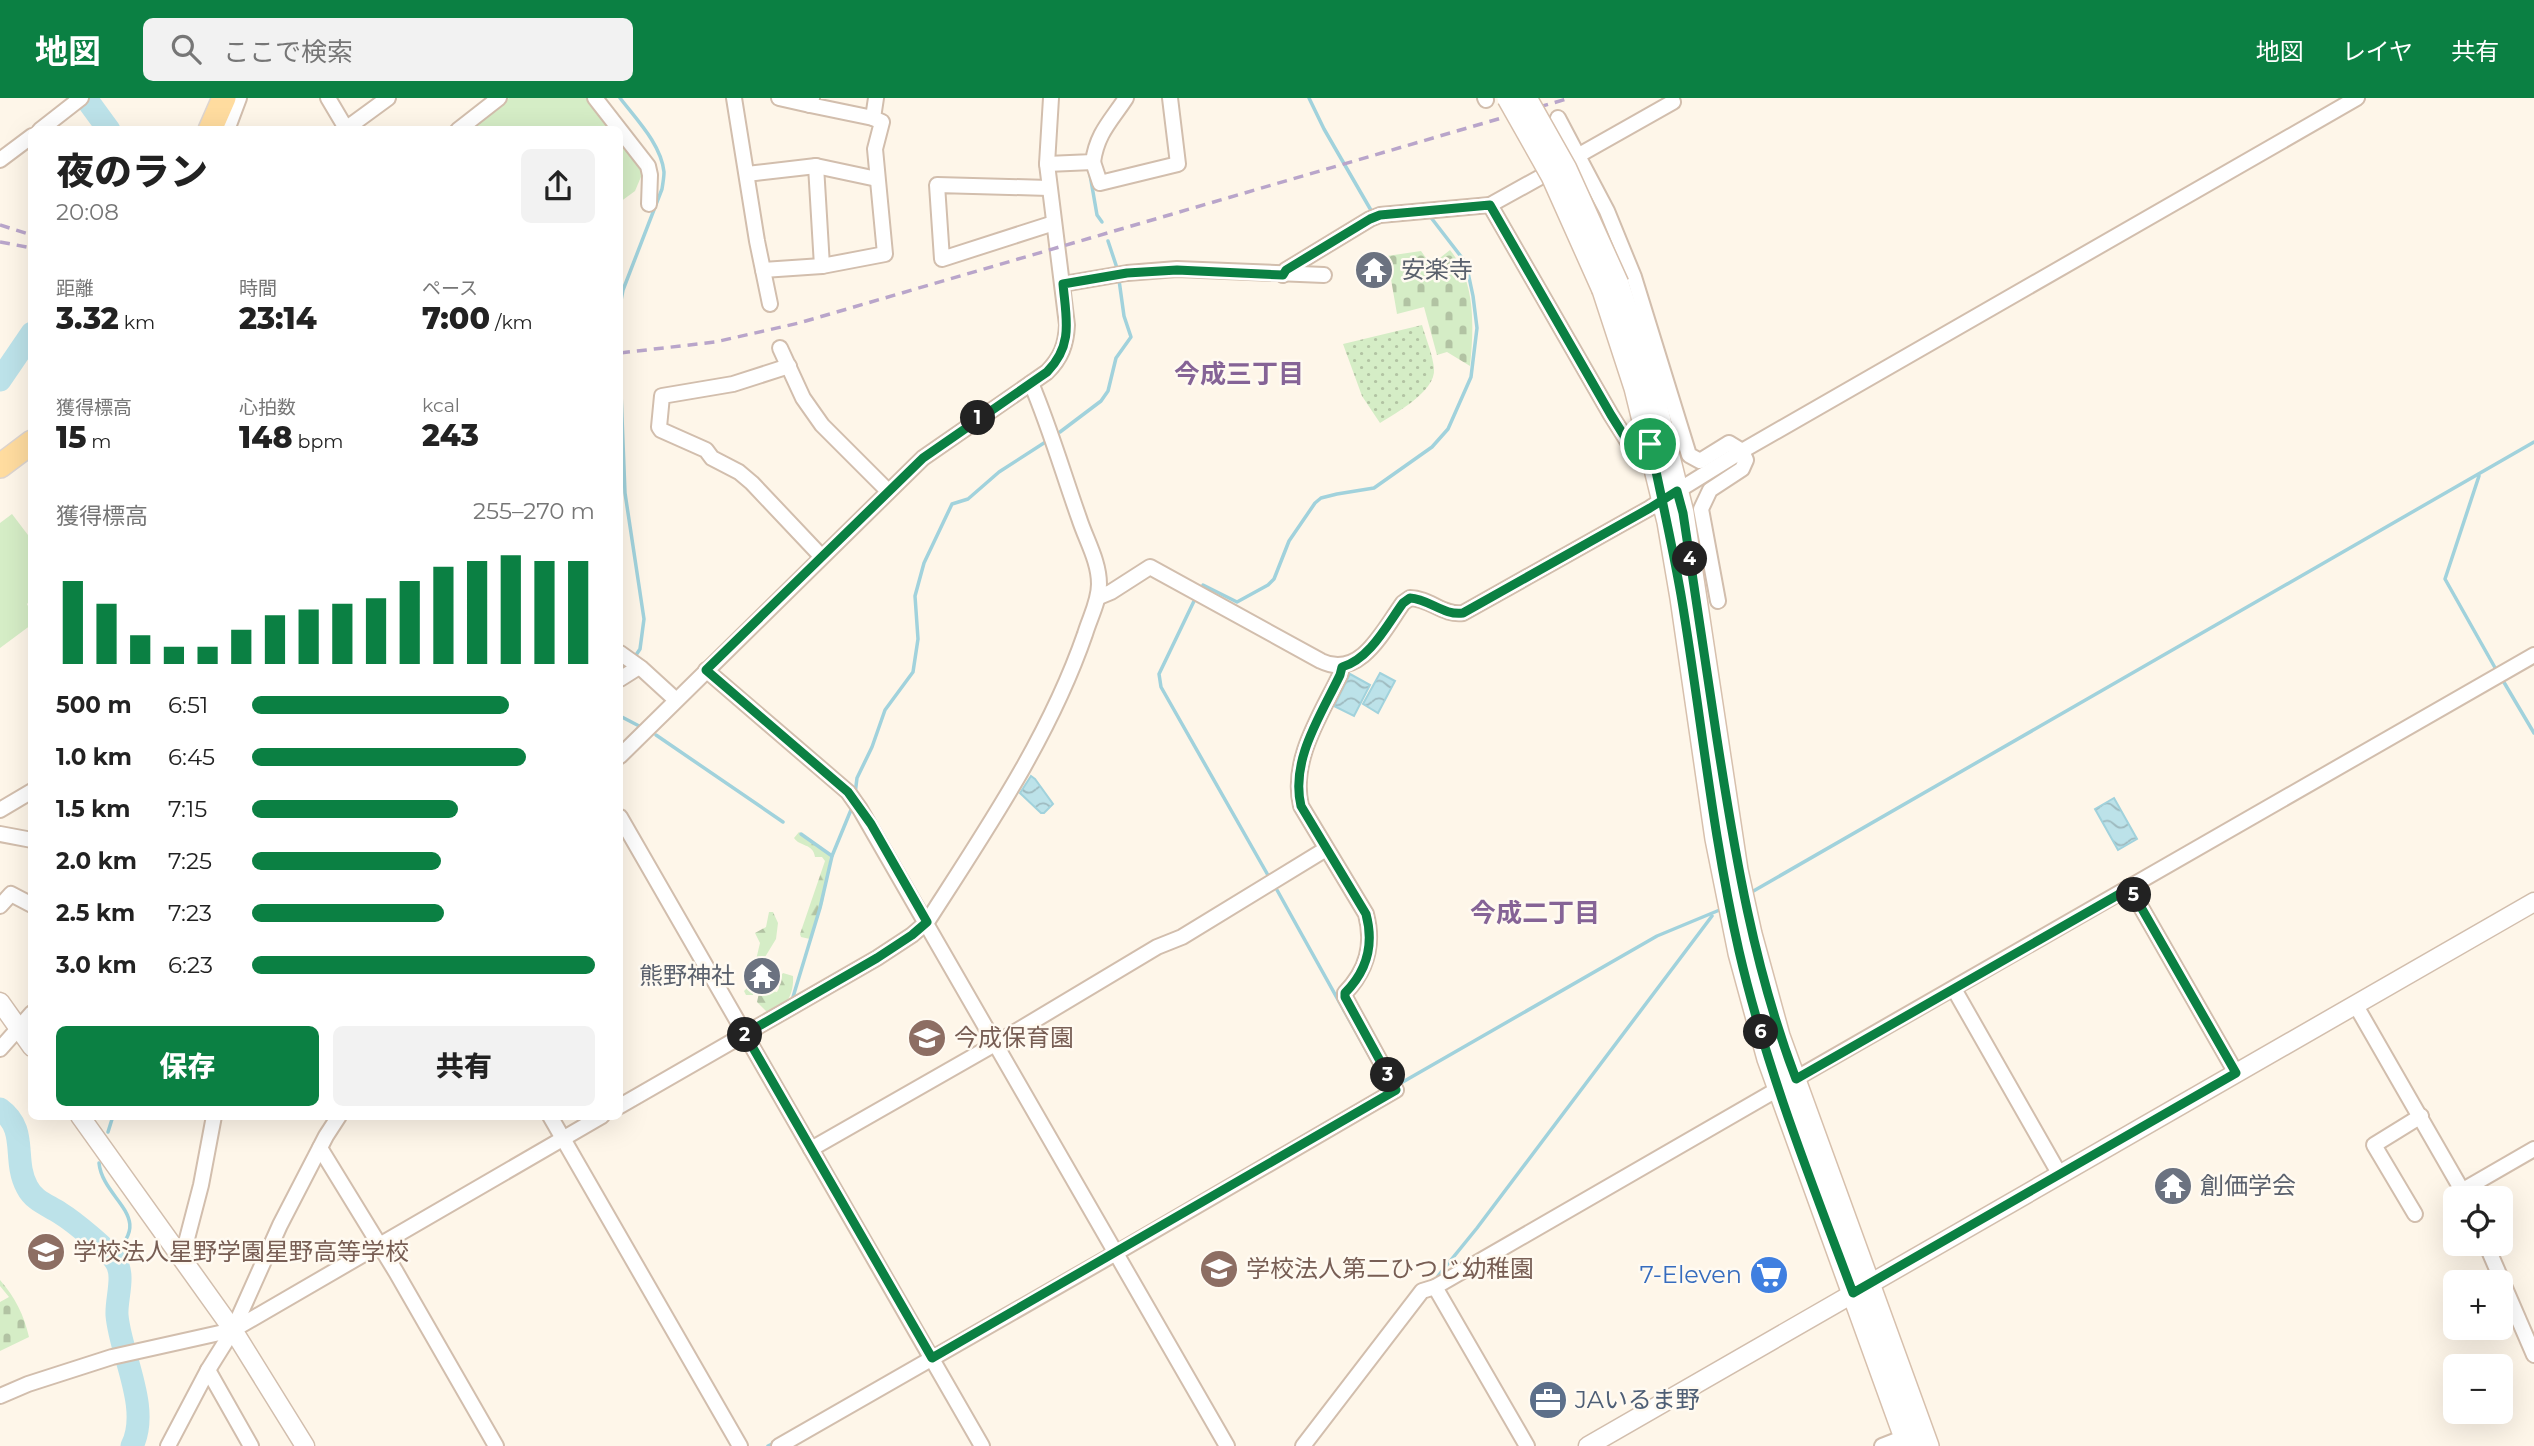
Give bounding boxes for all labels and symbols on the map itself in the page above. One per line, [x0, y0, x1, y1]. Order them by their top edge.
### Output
temple icon: 安楽寺 [1353, 249, 1395, 291]
place label: 安楽寺 [1401, 255, 1473, 284]
district label: 今成三丁目 [1174, 358, 1304, 390]
pin: 1 [960, 400, 996, 436]
pin [1620, 414, 1680, 474]
pin: 4 [1672, 542, 1708, 576]
pin: 5 [2116, 878, 2152, 912]
district label: 今成二丁目 [1470, 897, 1600, 929]
temple icon: 熊野神社 [741, 955, 783, 997]
place label: 熊野神社 [639, 961, 735, 990]
pin: 6 [1744, 1014, 1778, 1049]
school or university icon: 今成保育園 [906, 1017, 948, 1059]
pin: 2 [728, 1018, 762, 1052]
place label: 今成保育園 [954, 1023, 1074, 1052]
pin: 3 [1370, 1058, 1406, 1093]
temple icon: 創価学会 [2152, 1165, 2194, 1207]
place label: 創価学会 [2200, 1171, 2296, 1200]
school or university icon: 学校法人星野学園星野高等学校 [25, 1231, 67, 1273]
place label: 学校法人星野学園星野高等学校 [73, 1237, 409, 1266]
school or university icon: 学校法人第二ひつじ幼稚園 [1198, 1248, 1240, 1290]
place label: 学校法人第二ひつじ幼稚園 [1246, 1254, 1534, 1283]
supermarket icon: 7-Eleven [1748, 1254, 1790, 1296]
place label: 7-Eleven [1640, 1260, 1742, 1289]
office icon: JAいるま野 [1527, 1379, 1569, 1421]
place label: JAいるま野 [1574, 1385, 1700, 1414]

